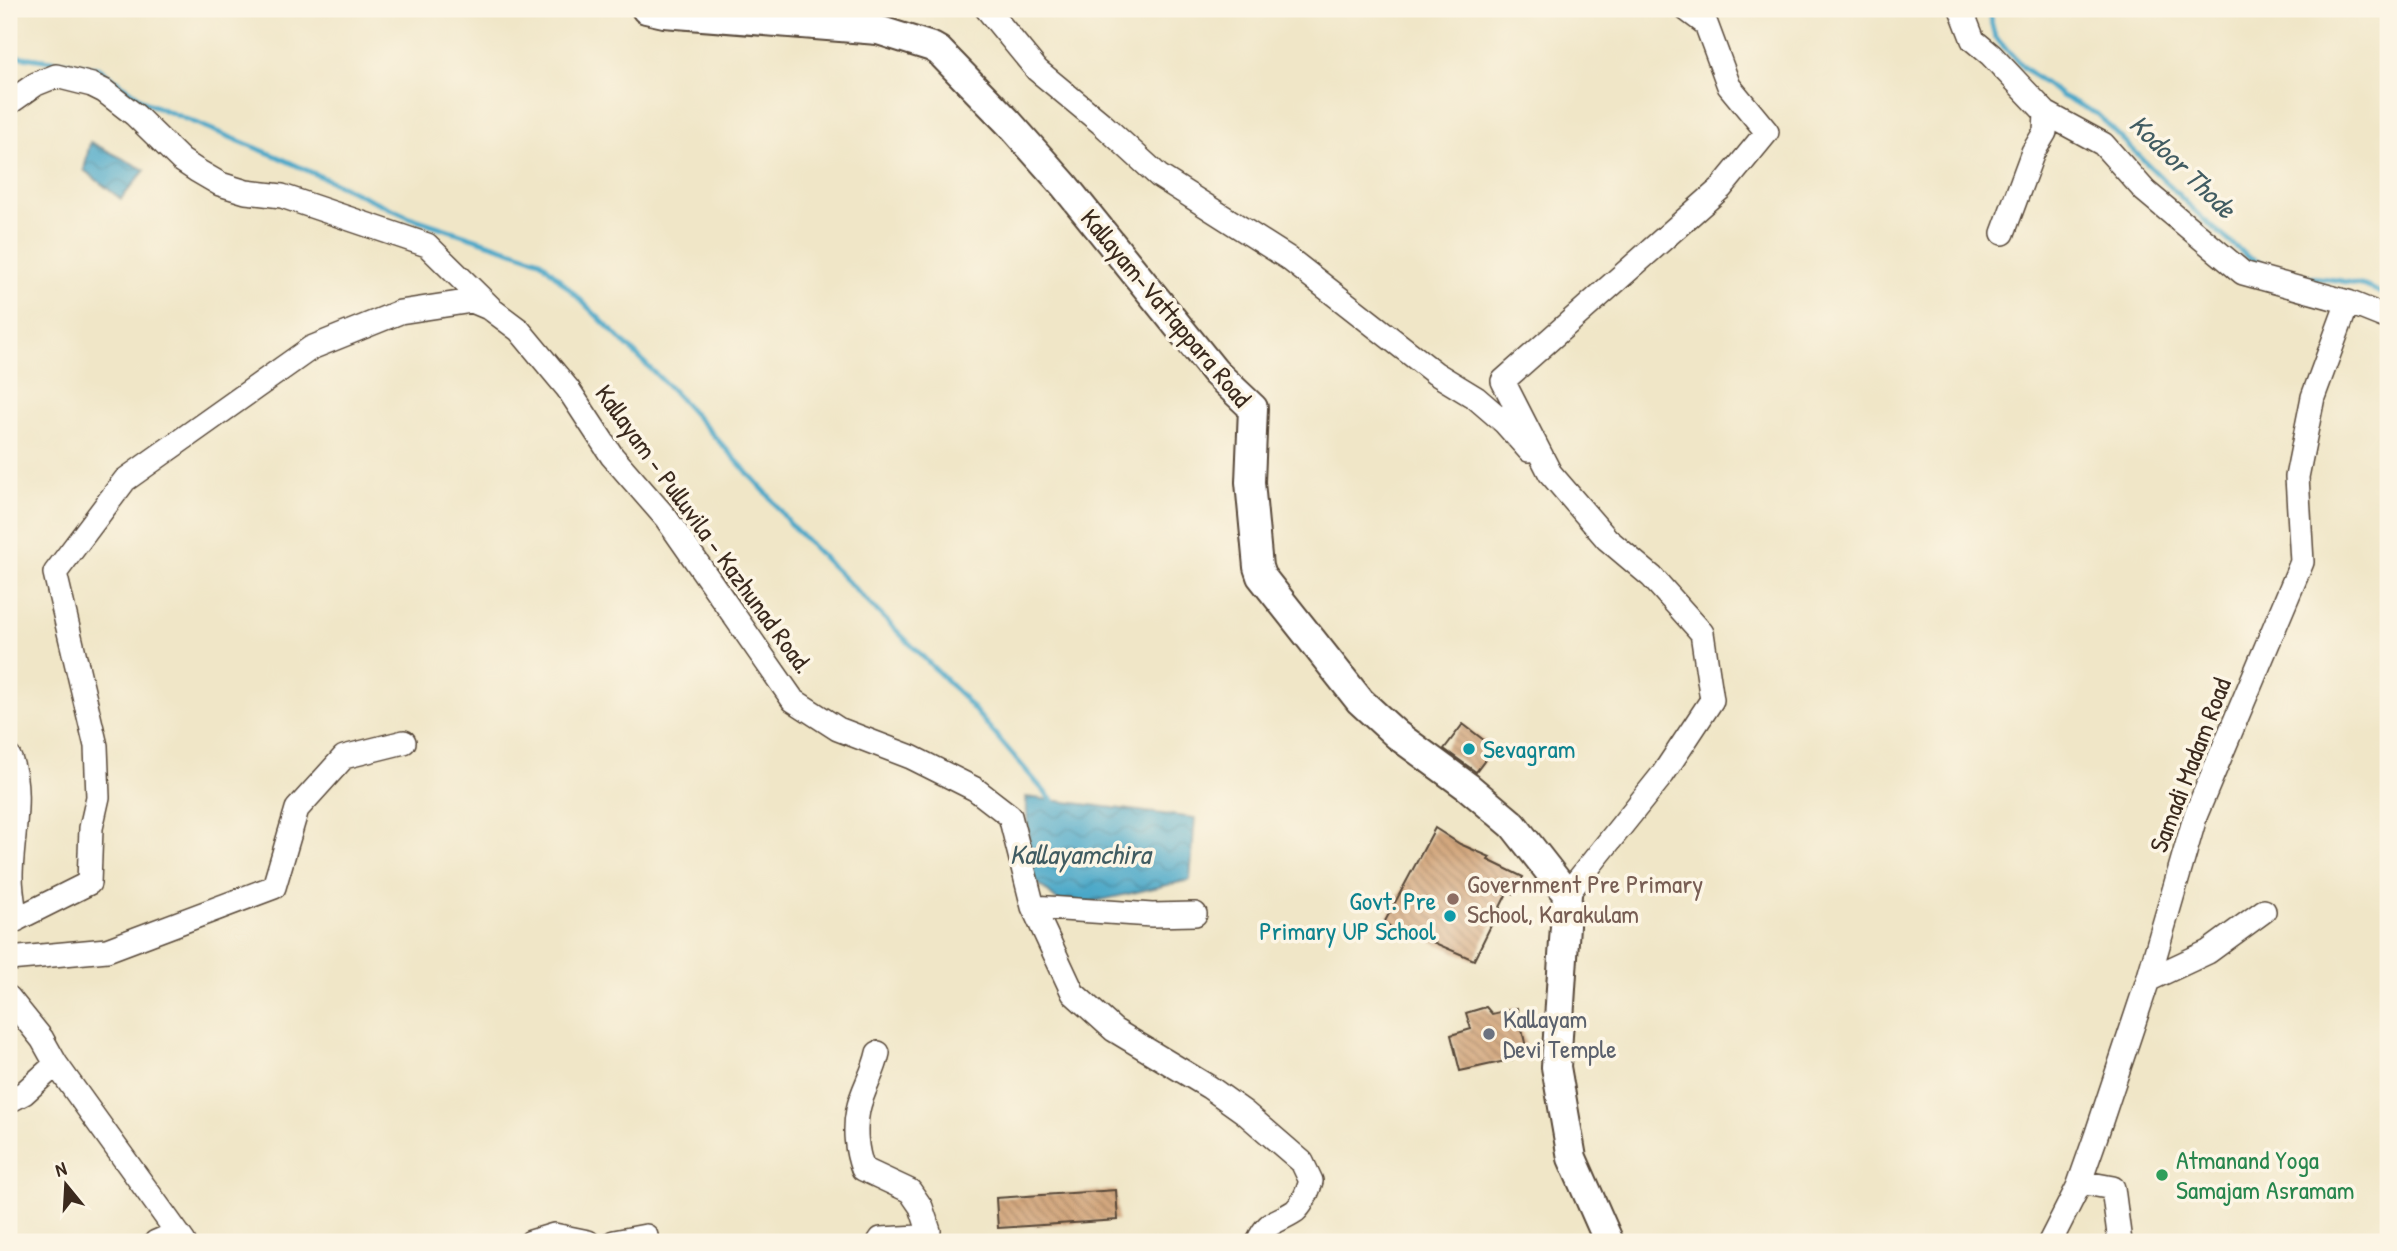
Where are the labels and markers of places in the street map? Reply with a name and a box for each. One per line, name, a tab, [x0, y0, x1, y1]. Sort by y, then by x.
place label: Sevagram	[1483, 731, 1575, 766]
marker: Sevagram	[1461, 741, 1477, 757]
place label: Government Pre Primary School, Karakulam	[1467, 866, 1703, 931]
place label: Govt. Pre Primary UP School	[1259, 883, 1436, 948]
marker: Government Pre Primary School, Karakulam	[1445, 891, 1461, 907]
marker: Govt. Pre Primary UP School	[1442, 908, 1458, 924]
place label: Kallayam Devi Temple	[1503, 1001, 1617, 1066]
marker: Kallayam Devi Temple	[1481, 1026, 1497, 1042]
place label: Atmanand Yoga Samajam Asramam	[2176, 1142, 2354, 1207]
marker: Atmanand Yoga Samajam Asramam	[2154, 1167, 2170, 1183]

